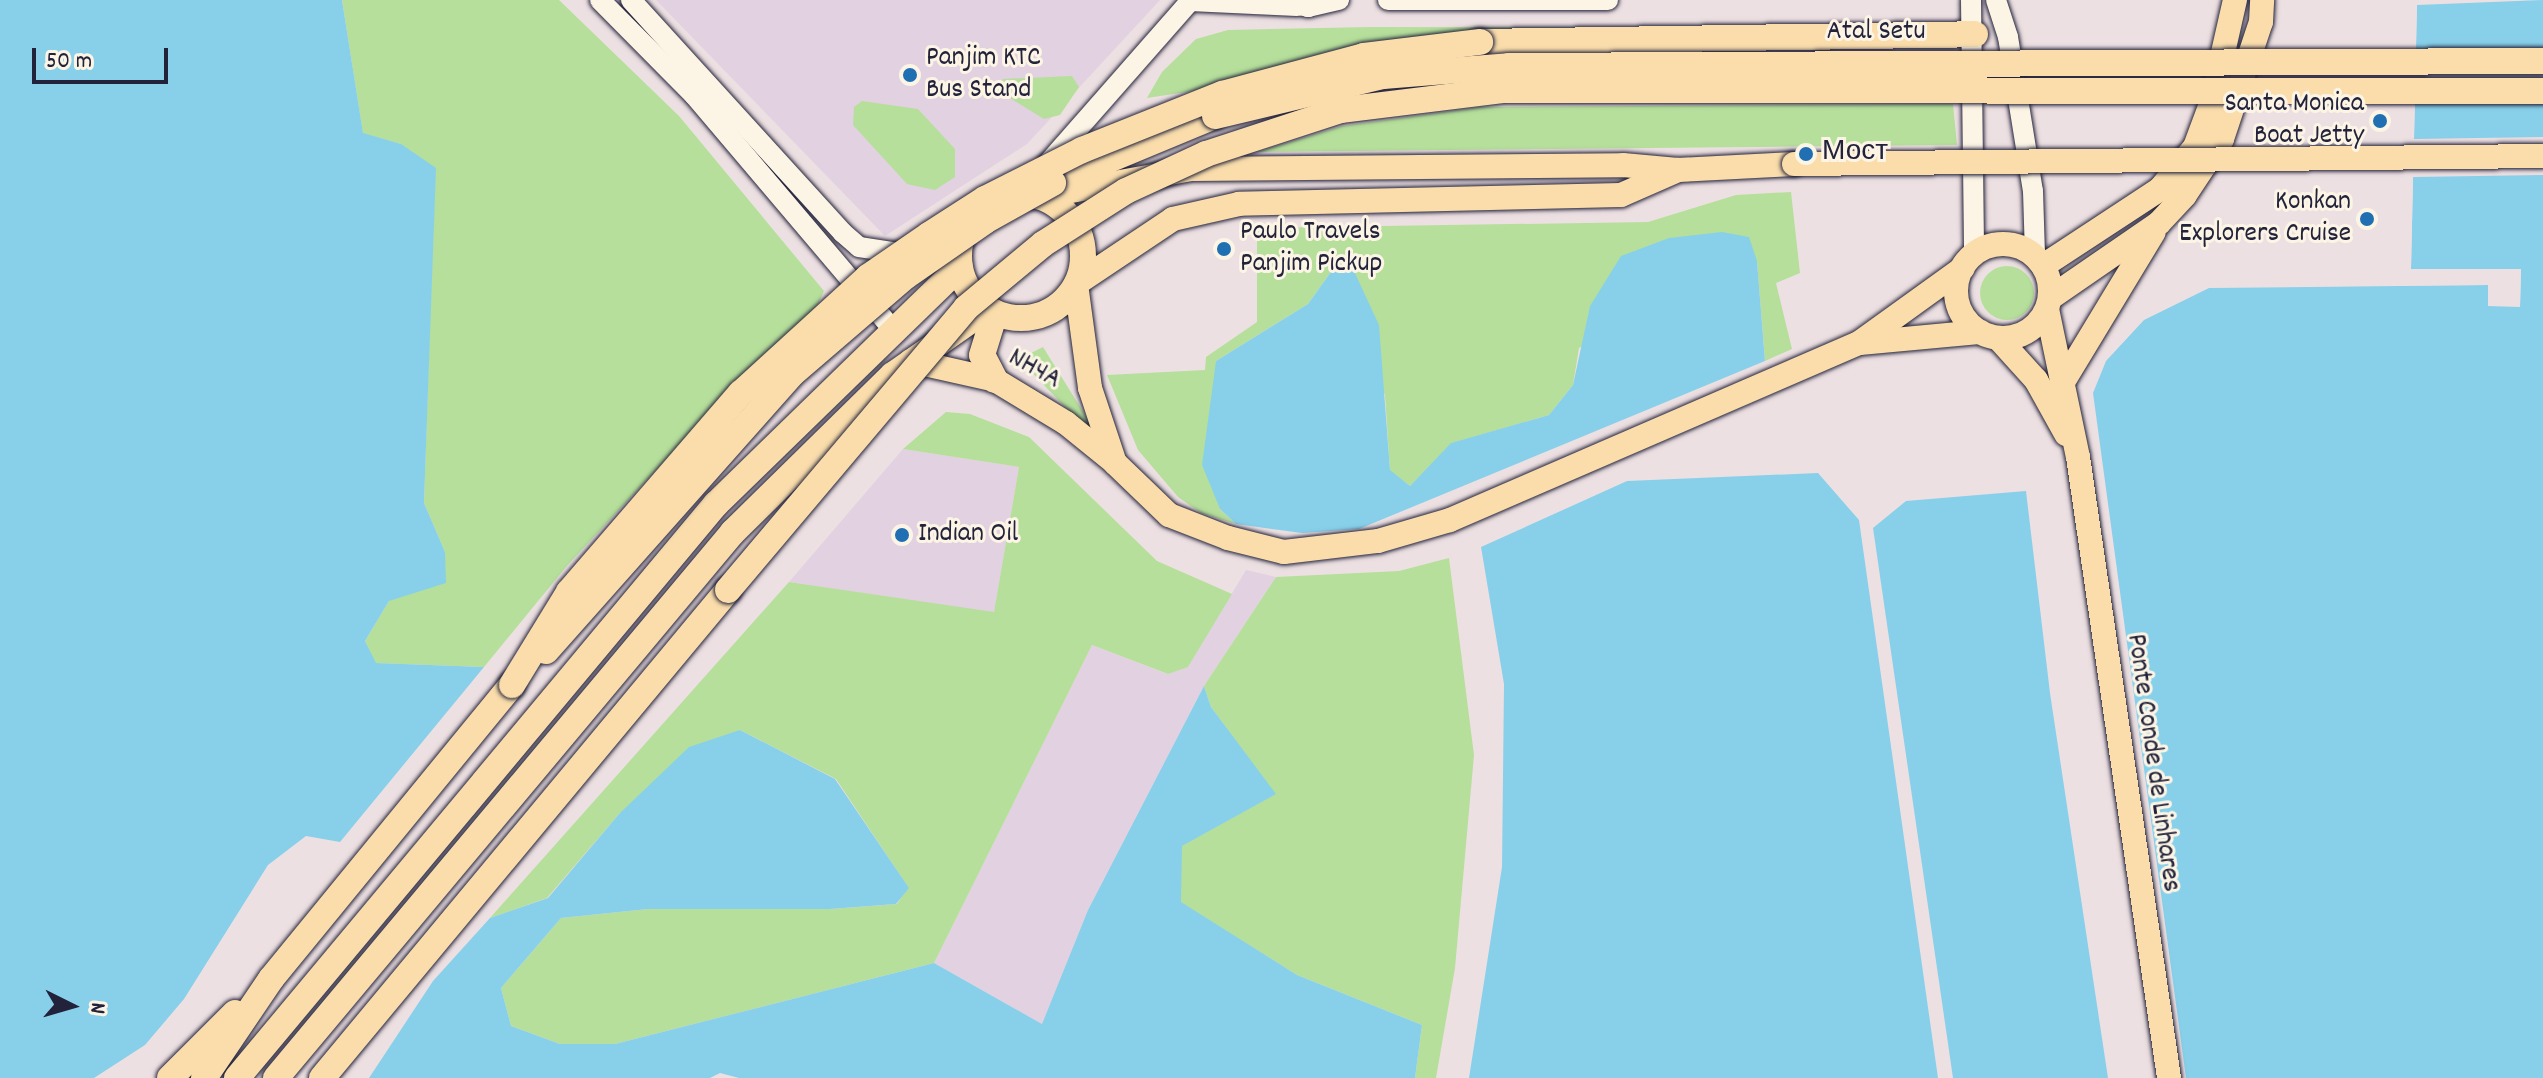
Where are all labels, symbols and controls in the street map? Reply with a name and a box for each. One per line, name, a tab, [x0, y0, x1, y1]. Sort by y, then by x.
street label: Atal Setu	[1827, 16, 1925, 50]
scale bar	[36, 32, 172, 82]
place label: Panjim KTC Bus Stand	[926, 42, 1041, 108]
text: 50 m	[46, 45, 92, 79]
marker: Panjim KTC Bus Stand	[901, 66, 919, 84]
place label: Santa Monica Boat Jetty	[2224, 88, 2364, 154]
marker: Santa Monica Boat Jetty	[2371, 112, 2389, 130]
place label: Мост	[1822, 137, 1888, 171]
marker: Мост	[1797, 145, 1815, 163]
place label: Konkan Explorers Cruise	[2179, 186, 2351, 252]
marker: Konkan Explorers Cruise	[2358, 210, 2376, 228]
place label: Paulo Travels Panjim Pickup	[1240, 216, 1382, 282]
marker: Paulo Travels Panjim Pickup	[1215, 240, 1233, 258]
street label: NH4A	[1002, 342, 1066, 398]
place label: Indian Oil	[918, 518, 1018, 552]
marker: Indian Oil	[893, 526, 911, 544]
street label: Ponte Conde de Linhares	[2117, 632, 2187, 894]
north arrow	[32, 966, 112, 1046]
text: N	[80, 1001, 112, 1015]

